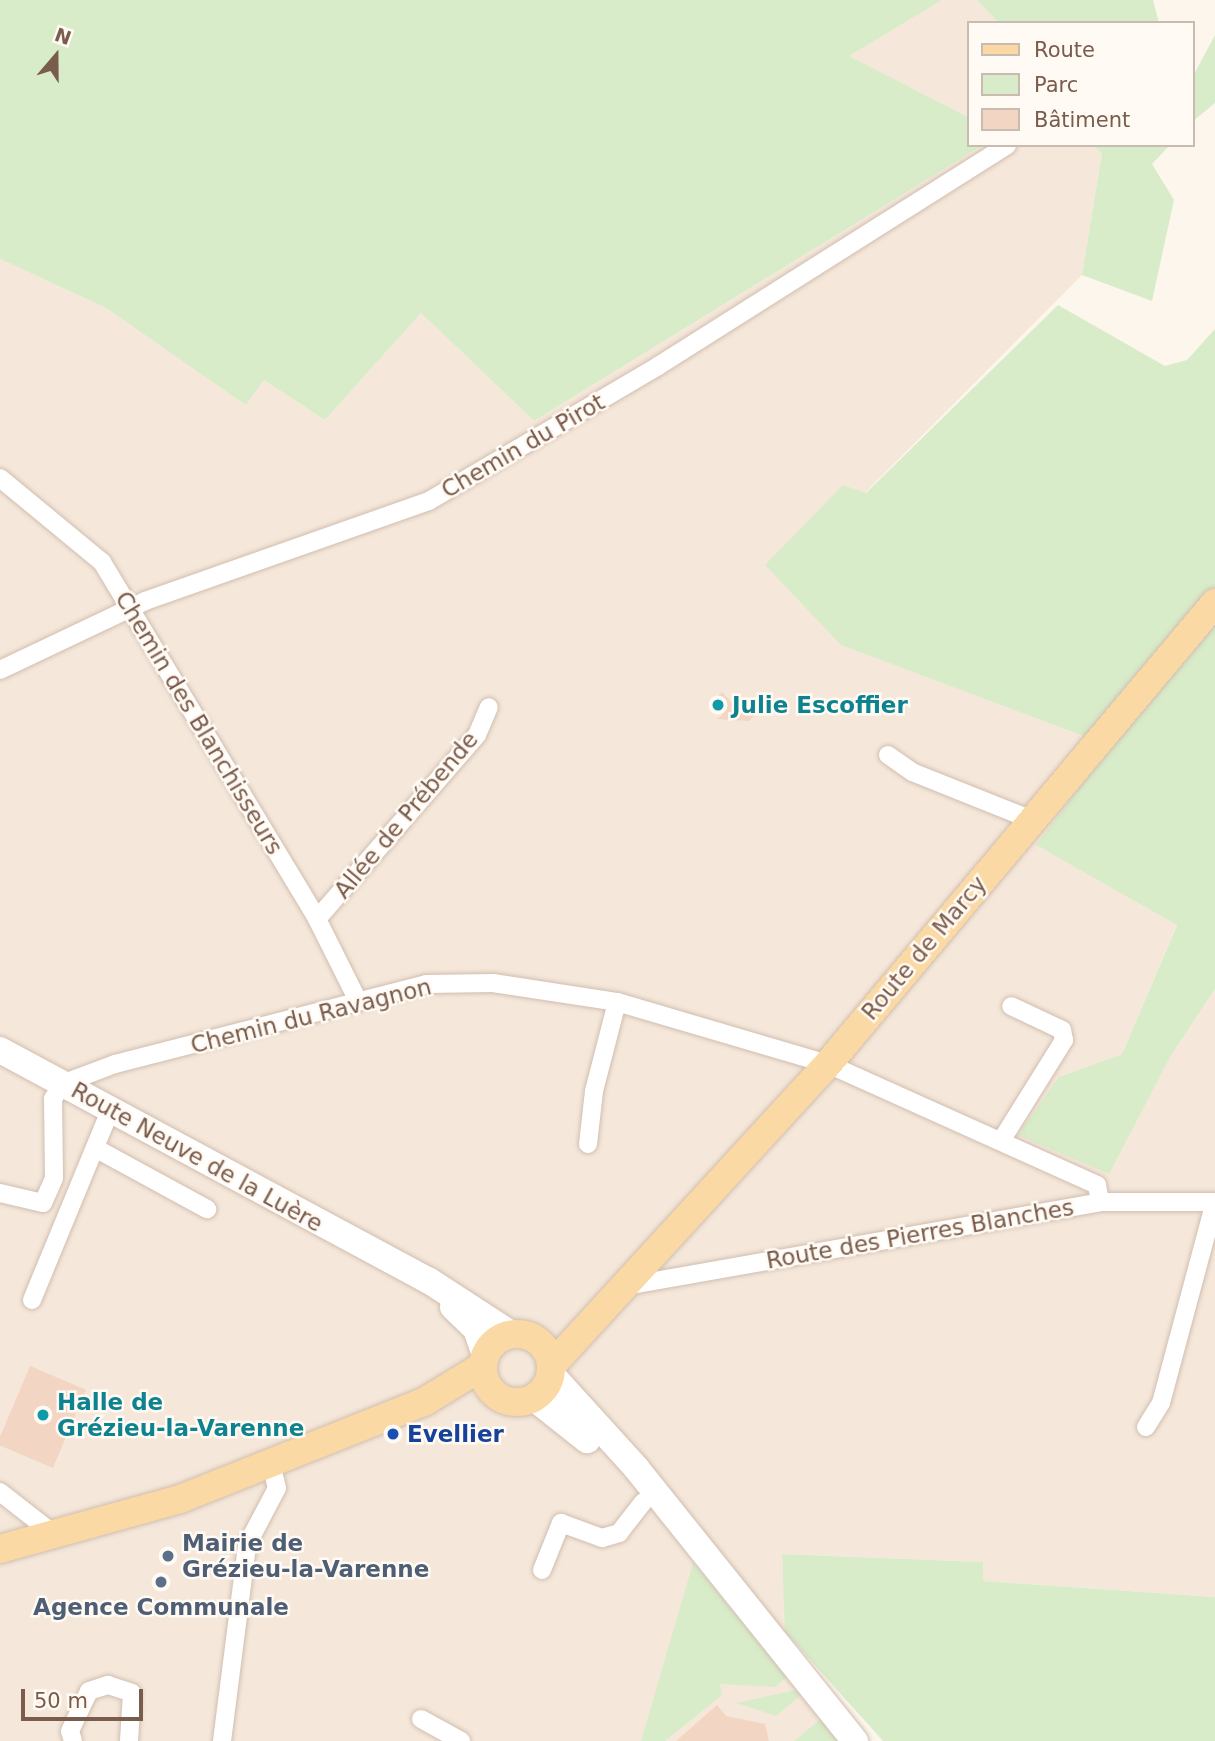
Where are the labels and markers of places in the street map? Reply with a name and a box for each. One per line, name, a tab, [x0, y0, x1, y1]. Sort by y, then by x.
place label: Julie Escoffier	[732, 691, 908, 719]
marker: Julie Escoffier	[710, 697, 726, 713]
place label: Halle de Grézieu-la-Varenne	[57, 1388, 304, 1442]
marker: Halle de Grézieu-la-Varenne	[35, 1407, 51, 1423]
place label: Evellier	[407, 1420, 504, 1448]
marker: Evellier	[385, 1426, 401, 1442]
place label: Mairie de Grézieu-la-Varenne	[182, 1529, 429, 1583]
marker: Mairie de Grézieu-la-Varenne	[160, 1548, 176, 1564]
marker: Agence Communale	[153, 1574, 169, 1590]
place label: Agence Communale	[33, 1593, 289, 1621]

